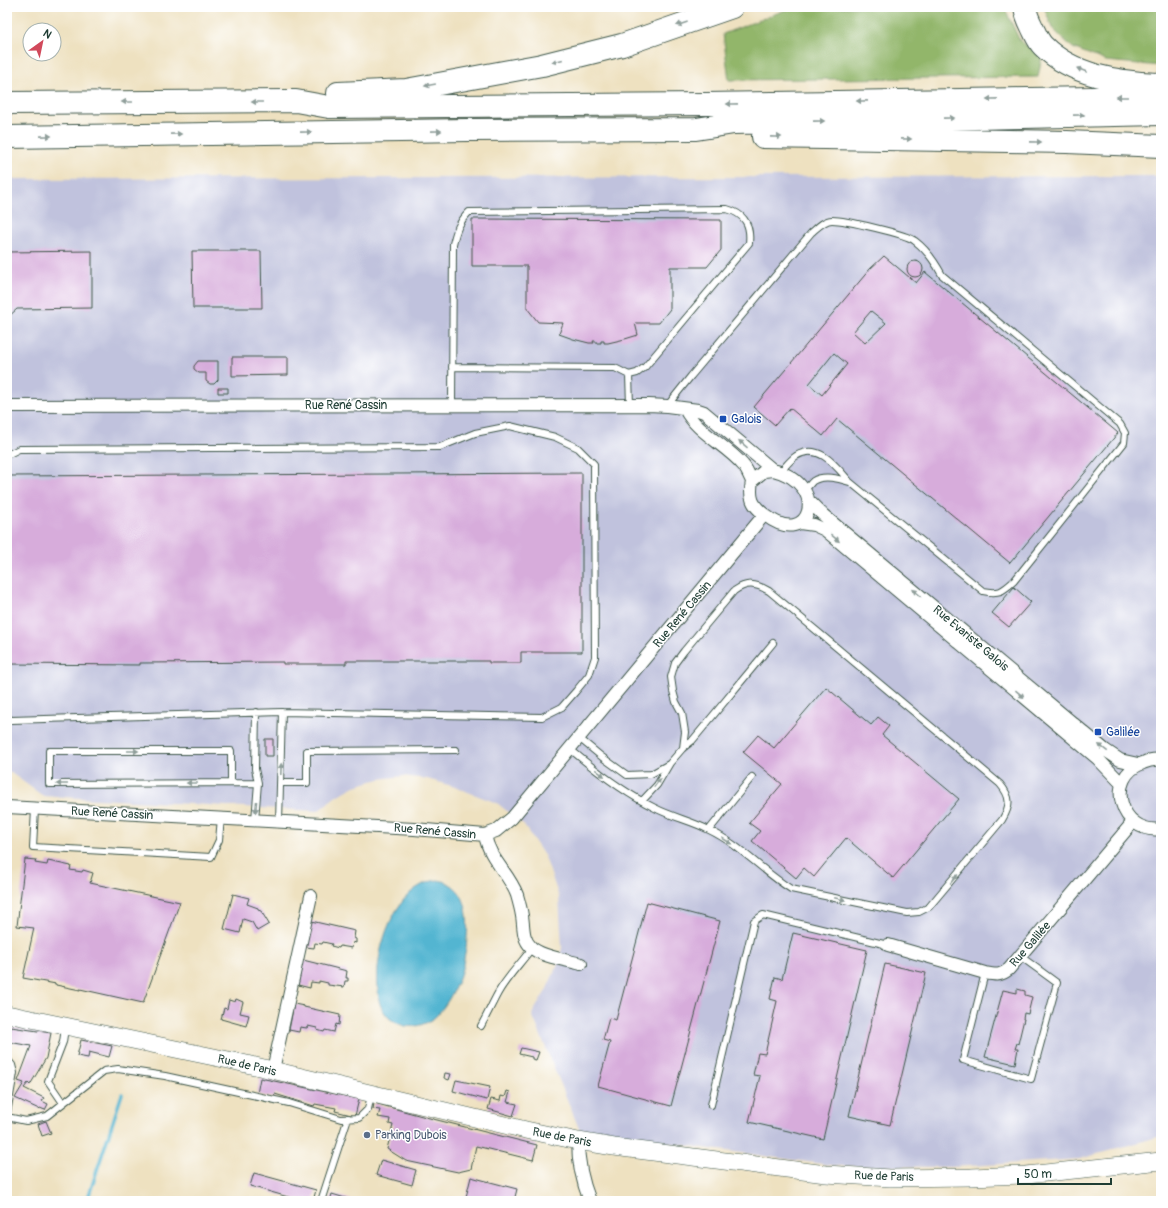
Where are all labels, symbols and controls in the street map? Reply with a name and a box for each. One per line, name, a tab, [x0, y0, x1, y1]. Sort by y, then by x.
north arrow	[22, 22, 62, 62]
one-way arrow	[676, 22, 688, 28]
text: N	[41, 27, 54, 42]
one-way arrow	[551, 58, 563, 64]
one-way arrow	[1075, 66, 1087, 72]
one-way arrow	[424, 83, 436, 89]
one-way arrow	[1115, 94, 1128, 100]
one-way arrow	[985, 96, 998, 102]
one-way arrow	[856, 98, 868, 105]
one-way arrow	[120, 99, 133, 105]
one-way arrow	[250, 99, 263, 105]
one-way arrow	[725, 101, 738, 107]
one-way arrow	[1073, 112, 1085, 119]
one-way arrow	[943, 115, 955, 122]
one-way arrow	[813, 118, 826, 124]
one-way arrow	[430, 128, 443, 134]
one-way arrow	[300, 129, 312, 136]
one-way arrow	[170, 131, 183, 137]
one-way arrow	[40, 133, 53, 139]
one-way arrow	[770, 134, 783, 140]
one-way arrow	[900, 136, 913, 142]
one-way arrow	[1030, 139, 1043, 145]
street label: Rue René Cassin	[305, 398, 387, 413]
place label: Galois	[731, 412, 762, 427]
marker: Galois	[718, 414, 728, 424]
one-way arrow	[737, 440, 748, 449]
one-way arrow	[830, 533, 840, 542]
street label: Rue René Cassin	[650, 578, 715, 651]
one-way arrow	[912, 589, 923, 598]
street label: Rue Evariste Galois	[930, 602, 1012, 675]
one-way arrow	[1015, 689, 1026, 698]
place label: Galilée	[1106, 725, 1140, 740]
marker: Galilée	[1093, 727, 1103, 737]
one-way arrow	[1098, 744, 1109, 753]
one-way arrow	[127, 748, 140, 754]
one-way arrow	[278, 762, 284, 775]
one-way arrow	[595, 769, 605, 777]
one-way arrow	[653, 778, 661, 789]
one-way arrow	[185, 780, 198, 786]
one-way arrow	[55, 781, 68, 787]
one-way arrow	[253, 801, 260, 813]
street label: Rue René Cassin	[70, 804, 154, 823]
street label: Rue René Cassin	[393, 820, 477, 843]
one-way arrow	[721, 837, 732, 844]
one-way arrow	[949, 873, 958, 884]
one-way arrow	[833, 896, 846, 902]
street label: Rue Galilée	[1007, 919, 1054, 970]
street label: Rue de Paris	[216, 1051, 278, 1080]
street label: Rue de Paris	[531, 1124, 593, 1151]
place label: Parking Dubois	[375, 1128, 447, 1143]
marker: Parking Dubois	[362, 1130, 372, 1140]
scale bar	[1018, 1160, 1111, 1186]
text: 50 m	[1024, 1167, 1052, 1182]
street label: Rue de Paris	[854, 1168, 915, 1185]

